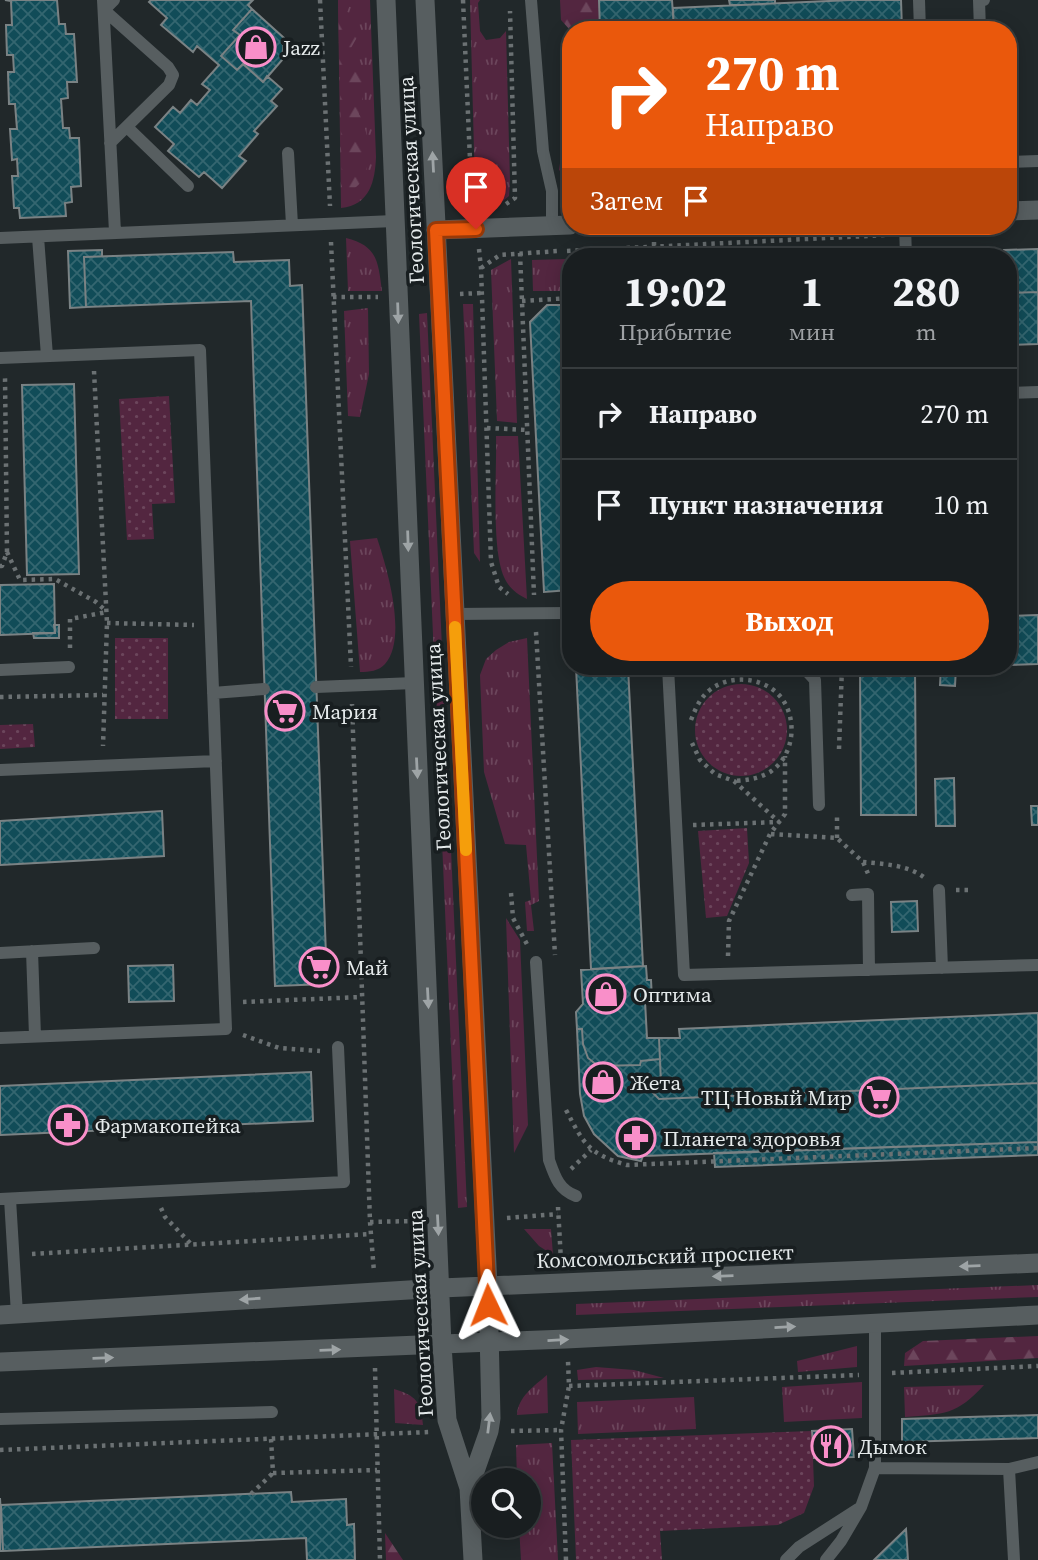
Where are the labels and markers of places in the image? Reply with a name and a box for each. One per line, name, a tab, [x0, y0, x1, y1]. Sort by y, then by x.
shop icon: Jazz	[235, 26, 277, 68]
place label: Jazz	[282, 33, 321, 62]
pin	[446, 157, 506, 229]
supermarket icon: Мария	[264, 690, 306, 732]
place label: Мария	[312, 697, 378, 726]
supermarket icon: Май	[298, 946, 340, 988]
place label: Май	[346, 953, 389, 982]
shop icon: Оптима	[585, 973, 627, 1015]
place label: Оптима	[633, 980, 712, 1009]
shop icon: Жета	[582, 1061, 624, 1103]
place label: Жета	[630, 1068, 681, 1097]
supermarket icon: ТЦ Новый Мир	[858, 1076, 900, 1118]
place label: ТЦ Новый Мир	[701, 1083, 852, 1112]
pharmacy icon: Фармакопейка	[47, 1104, 89, 1146]
place label: Фармакопейка	[95, 1111, 241, 1140]
pharmacy icon: Планета здоровья	[615, 1117, 657, 1159]
place label: Планета здоровья	[663, 1124, 841, 1153]
restaurant icon: Дымок	[810, 1425, 852, 1467]
place label: Дымок	[858, 1432, 927, 1461]

